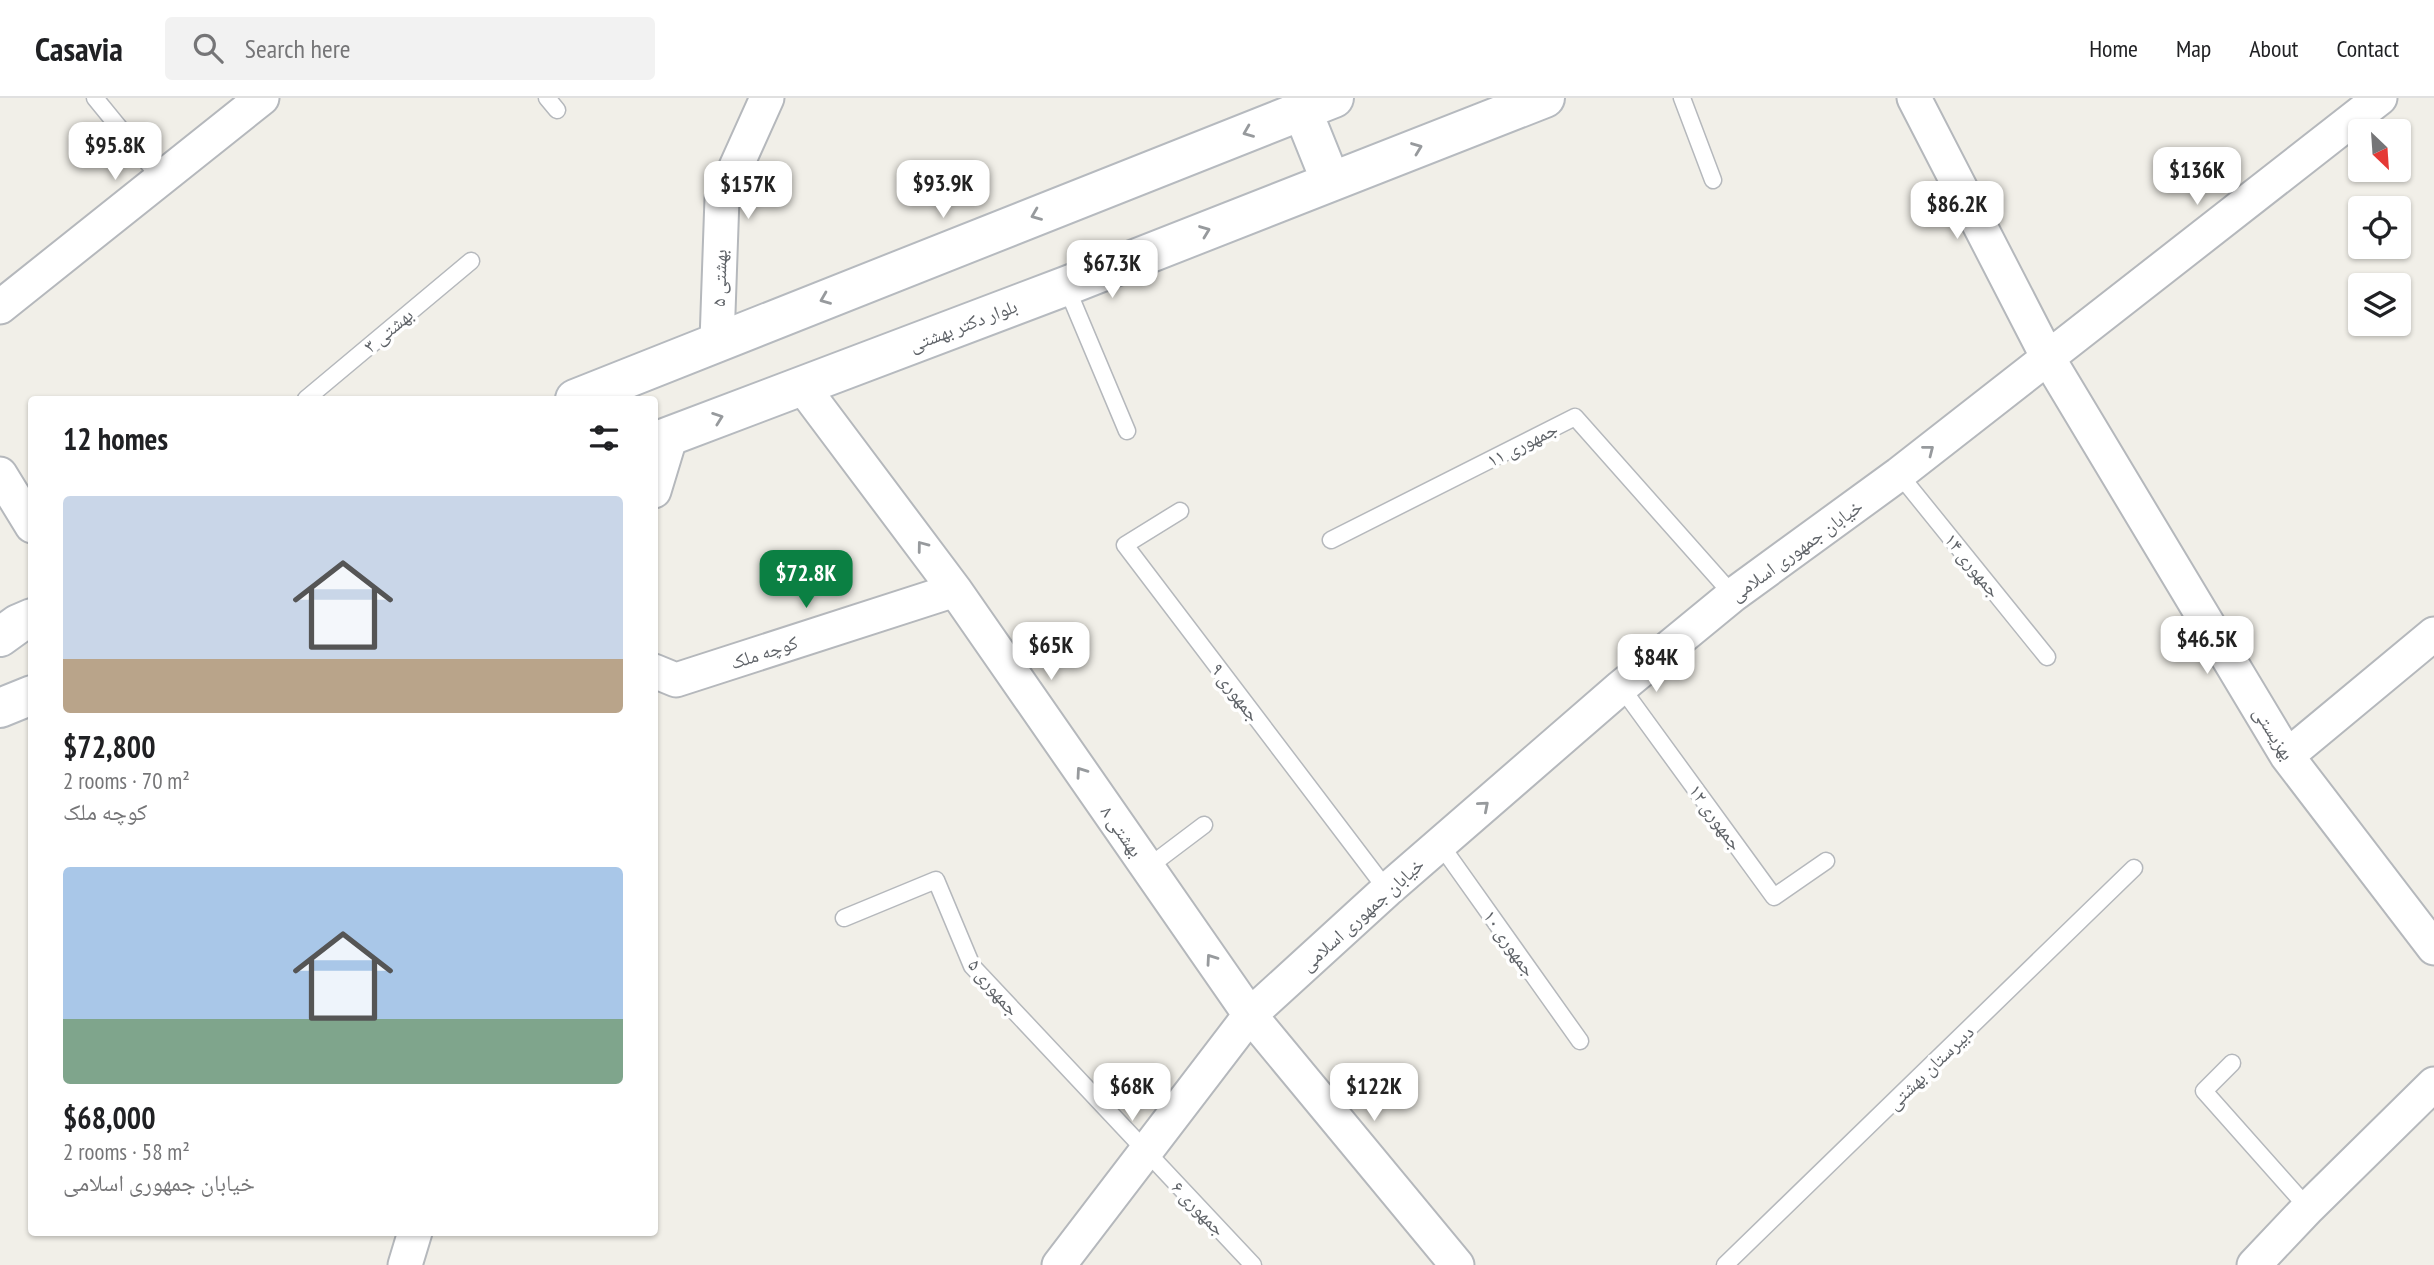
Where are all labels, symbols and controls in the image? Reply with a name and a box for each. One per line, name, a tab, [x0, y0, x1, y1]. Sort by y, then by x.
search box	[165, 17, 655, 80]
text: Casavia	[35, 27, 123, 70]
icon: search	[189, 29, 227, 67]
text: Search here	[245, 32, 351, 65]
text: Home	[2089, 33, 2138, 64]
text: Map	[2176, 33, 2211, 64]
text: About	[2249, 33, 2298, 64]
text: Contact	[2336, 33, 2399, 64]
north arrow	[2348, 119, 2412, 182]
map controls	[2348, 119, 2411, 336]
pin: $95.8K	[58, 122, 172, 182]
one-way arrow	[1242, 123, 1254, 137]
text: $95.8K	[85, 130, 145, 159]
one-way arrow	[1410, 143, 1422, 157]
pin: $136K	[2148, 148, 2246, 207]
text: $136K	[2169, 155, 2225, 184]
pin: $93.9K	[886, 160, 1000, 220]
pin: $157K	[699, 162, 797, 221]
text: $93.9K	[913, 168, 973, 197]
text: $157K	[720, 169, 776, 198]
pin: $86.2K	[1900, 181, 2014, 241]
text: $86.2K	[1927, 189, 1987, 218]
button: locate	[2348, 196, 2411, 259]
one-way arrow	[1031, 207, 1043, 221]
one-way arrow	[1199, 226, 1211, 240]
pin: $67.3K	[1055, 240, 1169, 300]
text: $67.3K	[1083, 248, 1141, 277]
street label: بهشتی ۵	[706, 249, 732, 307]
button: layers	[2348, 273, 2411, 336]
one-way arrow	[819, 290, 831, 304]
street label: بلوار دکتر بهشتی	[906, 293, 1020, 357]
street label: بهشتی ۳	[358, 302, 418, 358]
one-way arrow	[712, 412, 724, 426]
street label: جمهوری ۱۱	[1483, 416, 1561, 472]
text: 12 homes	[63, 419, 168, 458]
icon: filters	[585, 419, 623, 457]
one-way arrow	[1921, 446, 1934, 459]
street label: خیابان جمهوری اسلامی	[1725, 494, 1867, 606]
street label: جمهوری ۱۴	[1940, 528, 2006, 602]
one-way arrow	[917, 541, 930, 554]
icon: home	[280, 542, 406, 668]
pin: $72.8K	[749, 550, 863, 610]
text: $72.8K	[776, 558, 836, 587]
pin: $46.5K	[2150, 616, 2264, 676]
pin: $65K	[1010, 622, 1092, 682]
text: $46.5K	[2177, 624, 2237, 653]
street label: کوچه ملک	[727, 630, 801, 674]
text: $65K	[1029, 630, 1073, 659]
pin: $84K	[1615, 634, 1697, 694]
text: $84K	[1634, 642, 1678, 671]
street label: جمهوری ۹	[1206, 658, 1266, 726]
street label: بهزیستی	[2248, 702, 2300, 764]
text: $72,800	[63, 727, 156, 766]
text: 2 rooms · 70 m²	[63, 766, 190, 795]
one-way arrow	[1077, 767, 1089, 780]
street label: جمهوری ۱۲	[1684, 779, 1748, 855]
text: کوچه ملک	[63, 797, 147, 826]
street label: بهشتی ۸	[1096, 801, 1148, 861]
one-way arrow	[1476, 802, 1489, 814]
street label: خیابان جمهوری اسلامی	[1295, 852, 1429, 976]
street label: جمهوری ۱۰	[1478, 905, 1542, 981]
icon: home	[280, 913, 406, 1039]
street label: جمهوری ۵	[963, 953, 1025, 1021]
one-way arrow	[1207, 954, 1219, 967]
street label: دبیرستان بهشتی	[1881, 1019, 1979, 1114]
pin: $68K	[1091, 1063, 1173, 1123]
pin: $122K	[1325, 1063, 1423, 1123]
text: $68K	[1110, 1071, 1154, 1100]
text: $122K	[1346, 1071, 1402, 1100]
text: $68,000	[63, 1098, 156, 1137]
text: 2 rooms · 58 m²	[63, 1137, 190, 1166]
text: خیابان جمهوری اسلامی	[63, 1168, 255, 1197]
street label: جمهوری ۶	[1167, 1175, 1231, 1241]

